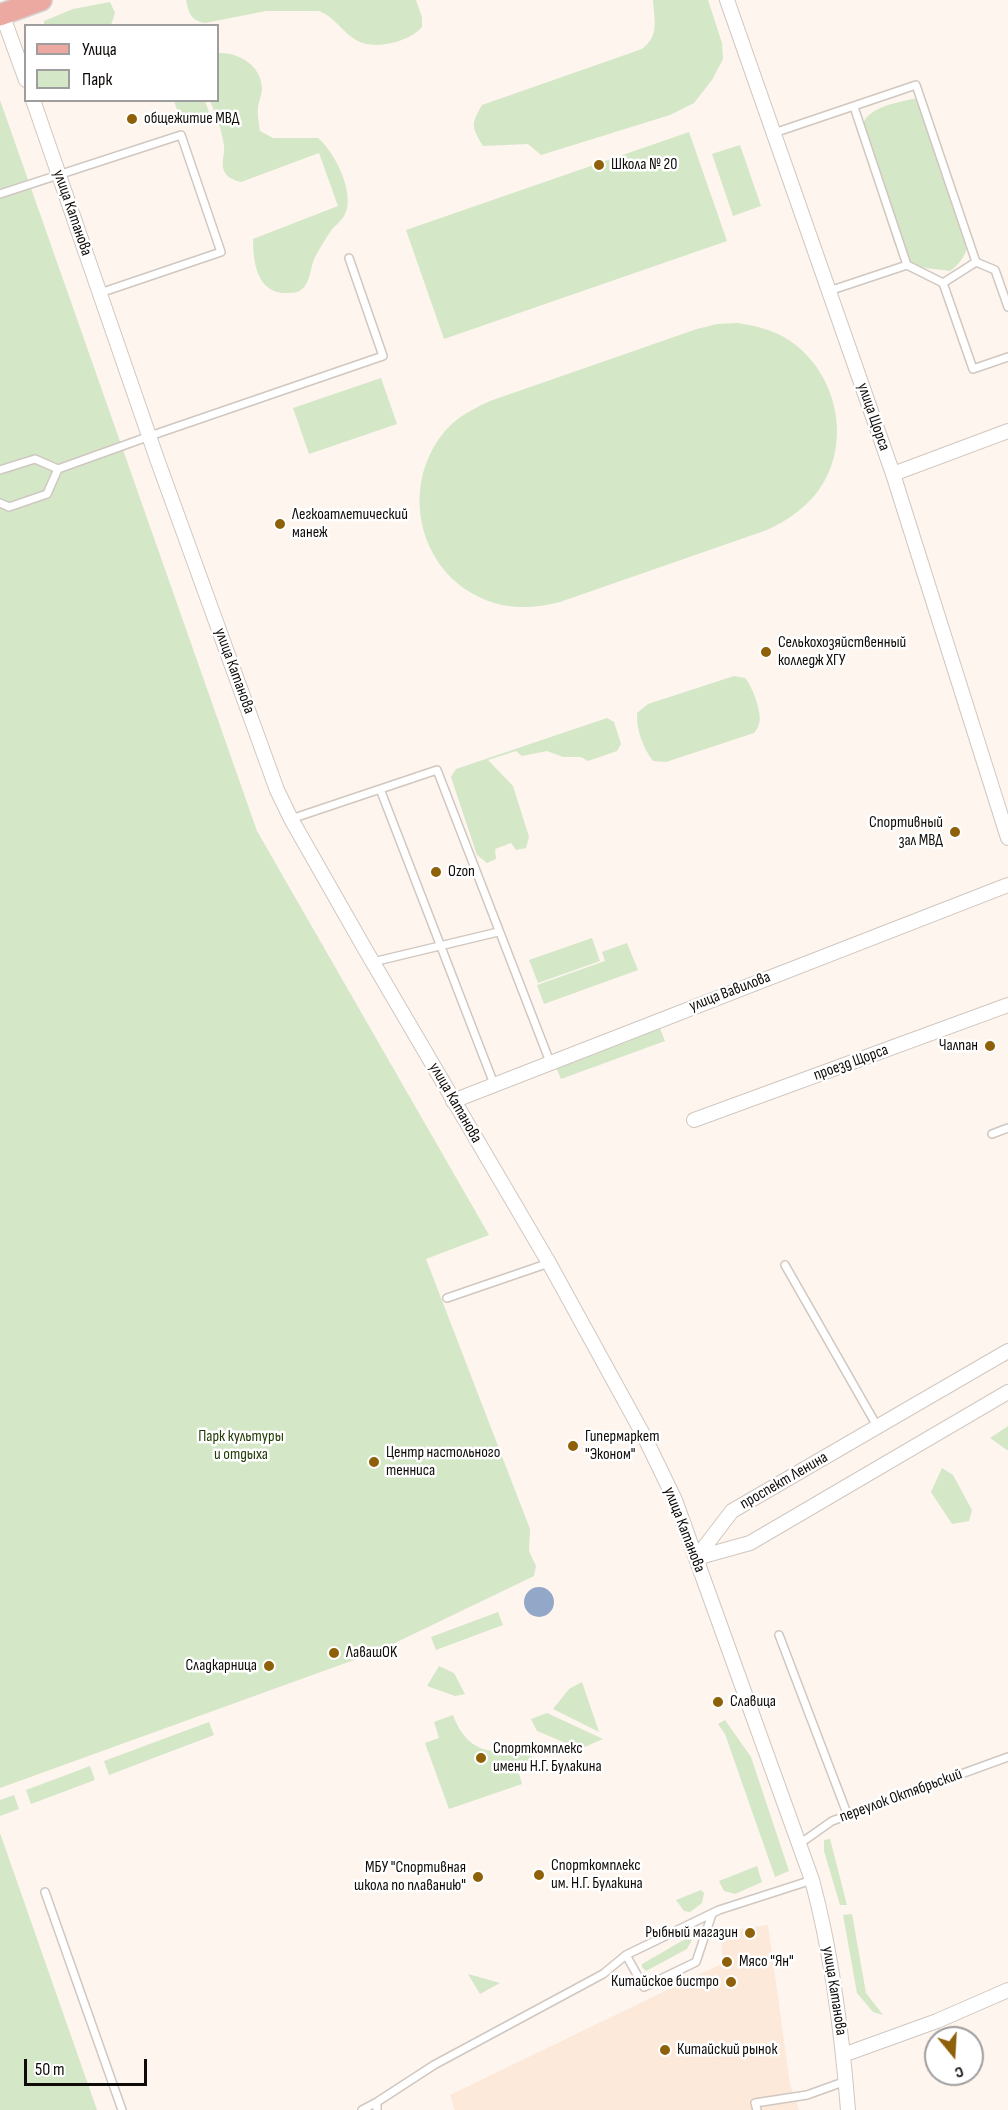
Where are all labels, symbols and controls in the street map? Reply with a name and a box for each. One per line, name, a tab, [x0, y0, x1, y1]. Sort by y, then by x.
legend	[24, 24, 219, 102]
text: Улица	[82, 39, 117, 60]
text: Парк	[82, 69, 112, 90]
place label: общежитие МВД	[144, 109, 239, 129]
marker: общежитие МВД	[125, 112, 139, 126]
place label: Школа № 20	[611, 155, 677, 175]
marker: Школа № 20	[592, 158, 606, 172]
street label: улица Катанова	[48, 167, 96, 259]
street label: улица Щорса	[852, 381, 894, 453]
place label: Легкоатлетический манеж	[292, 505, 408, 543]
marker: Легкоатлетический манеж	[273, 517, 287, 531]
street label: улица Катанова	[210, 626, 258, 716]
place label: Селькохозяйственный колледж ХГУ	[778, 633, 906, 671]
marker: Селькохозяйственный колледж ХГУ	[759, 645, 773, 659]
place label: Спортивный зал МВД	[869, 813, 943, 851]
marker: Спортивный зал МВД	[948, 825, 962, 839]
place label: Ozon	[448, 862, 475, 882]
marker: Ozon	[429, 865, 443, 879]
street label: улица Вавилова	[687, 968, 773, 1016]
place label: Чалпан	[939, 1036, 978, 1056]
marker: Чалпан	[983, 1039, 997, 1053]
street label: проезд Щорса	[811, 1041, 891, 1085]
street label: улица Катанова	[424, 1059, 486, 1147]
park label: Парк культуры и отдыха	[198, 1427, 284, 1465]
place label: Гипермаркет "Эконом"	[585, 1427, 659, 1465]
marker: Гипермаркет "Эконом"	[566, 1439, 580, 1453]
place label: Центр настольного тенниса	[386, 1443, 500, 1481]
street label: проспект Ленина	[737, 1448, 831, 1514]
marker: Центр настольного тенниса	[367, 1455, 381, 1469]
street label: улица Катанова	[659, 1485, 709, 1575]
place label: ЛавашOK	[346, 1643, 397, 1663]
marker: ЛавашOK	[327, 1646, 341, 1660]
place label: Сладкарница	[186, 1656, 257, 1676]
marker: Сладкарница	[262, 1659, 276, 1673]
place label: Славица	[730, 1692, 776, 1712]
marker: Славица	[711, 1695, 725, 1709]
place label: Спорткомплекс имени Н.Г. Булакина	[493, 1739, 602, 1777]
marker: Спорткомплекс имени Н.Г. Булакина	[474, 1751, 488, 1765]
street label: переулок Октябрьский	[837, 1765, 965, 1827]
place label: Спорткомплекс им. Н.Г. Булакина	[551, 1856, 643, 1894]
place label: МБУ "Спортивная школа по плаванию"	[354, 1858, 466, 1896]
marker: Спорткомплекс им. Н.Г. Булакина	[532, 1868, 546, 1882]
marker: МБУ "Спортивная школа по плаванию"	[471, 1870, 485, 1884]
place label: Рыбный магазин	[645, 1923, 738, 1943]
marker: Рыбный магазин	[743, 1926, 757, 1940]
street label: улица Катанова	[818, 1945, 850, 2037]
place label: Мясо "Ян"	[739, 1952, 794, 1972]
marker: Мясо "Ян"	[720, 1955, 734, 1969]
place label: Китайское бистро	[611, 1972, 719, 1992]
marker: Китайское бистро	[724, 1975, 738, 1989]
north arrow	[924, 2026, 984, 2086]
place label: Китайский рынок	[677, 2040, 777, 2060]
marker: Китайский рынок	[658, 2043, 672, 2057]
scale bar	[27, 2047, 150, 2085]
text: 50 m	[35, 2059, 65, 2080]
text: С	[952, 2061, 966, 2082]

